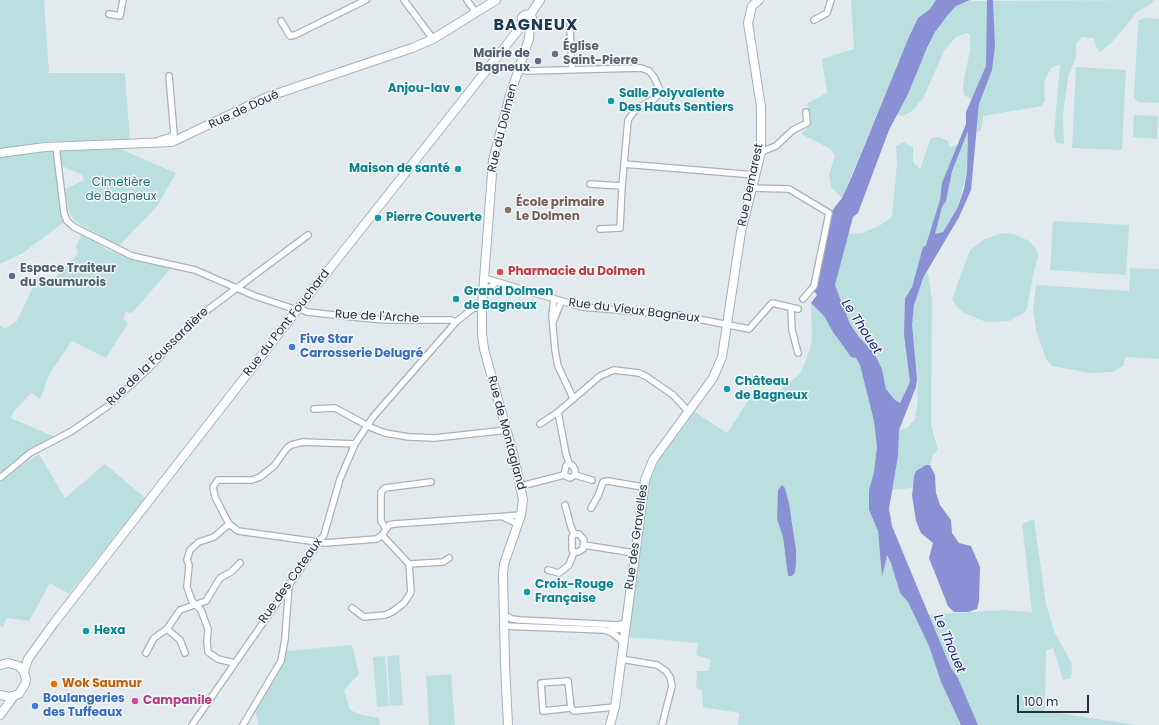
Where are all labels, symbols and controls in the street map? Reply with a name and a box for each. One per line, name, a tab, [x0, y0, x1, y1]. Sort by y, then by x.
district label: BAGNEUX	[494, 16, 578, 36]
place label: Église Saint-Pierre	[563, 40, 638, 68]
place label: Mairie de Bagneux	[473, 47, 530, 75]
marker: Église Saint-Pierre	[550, 49, 560, 59]
marker: Mairie de Bagneux	[533, 56, 543, 66]
place label: Anjou-lav	[388, 82, 450, 96]
street label: Rue du Dolmen	[485, 82, 521, 174]
marker: Anjou-lav	[453, 84, 463, 94]
street label: Rue de Doué	[207, 87, 281, 133]
place label: Salle Polyvalente Des Hauts Sentiers	[619, 87, 734, 115]
marker: Salle Polyvalente Des Hauts Sentiers	[606, 96, 616, 106]
street label: Rue Demarest	[735, 142, 767, 228]
place label: Maison de santé	[349, 162, 450, 176]
marker: Maison de santé	[453, 164, 463, 174]
park label: Cimetière de Bagneux	[86, 176, 156, 204]
place label: École primaire Le Dolmen	[516, 196, 605, 224]
marker: École primaire Le Dolmen	[503, 205, 513, 215]
place label: Pierre Couverte	[386, 211, 482, 225]
marker: Pierre Couverte	[373, 213, 383, 223]
place label: Espace Traiteur du Saumurois	[20, 262, 116, 290]
place label: Pharmacie du Dolmen	[508, 265, 645, 279]
street label: Rue du Pont Fouchard	[241, 267, 333, 379]
marker: Pharmacie du Dolmen	[495, 267, 505, 277]
marker: Espace Traiteur du Saumurois	[7, 271, 17, 281]
place label: Grand Dolmen de Bagneux	[464, 285, 553, 313]
marker: Grand Dolmen de Bagneux	[451, 294, 461, 304]
street label: Rue du Vieux Bagneux	[568, 296, 700, 326]
water label: Le Thouet	[837, 297, 885, 357]
street label: Rue de la Foussardière	[104, 305, 212, 409]
street label: Rue de l'Arche	[335, 308, 419, 326]
place label: Five Star Carrosserie Delugré	[300, 333, 423, 361]
marker: Five Star Carrosserie Delugré	[287, 342, 297, 352]
street label: Rue de Montagland	[484, 374, 528, 492]
place label: Château de Bagneux	[735, 375, 808, 403]
marker: Château de Bagneux	[722, 384, 732, 394]
street label: Rue des Gravelles	[622, 483, 652, 591]
street label: Rue des Coteaux	[256, 536, 326, 626]
place label: Croix-Rouge Française	[535, 578, 614, 606]
marker: Croix-Rouge Française	[522, 587, 532, 597]
water label: Le Thouet	[930, 612, 968, 676]
place label: Hexa	[94, 624, 125, 638]
marker: Hexa	[81, 626, 91, 636]
place label: Wok Saumur	[62, 677, 142, 691]
marker: Wok Saumur	[49, 679, 59, 689]
scale bar	[1019, 687, 1091, 713]
place label: Boulangeries des Tuffeaux	[43, 692, 125, 720]
text: 100 m	[1024, 693, 1058, 710]
place label: Campanile	[143, 694, 212, 708]
marker: Campanile	[130, 696, 140, 706]
marker: Boulangeries des Tuffeaux	[30, 701, 40, 711]

